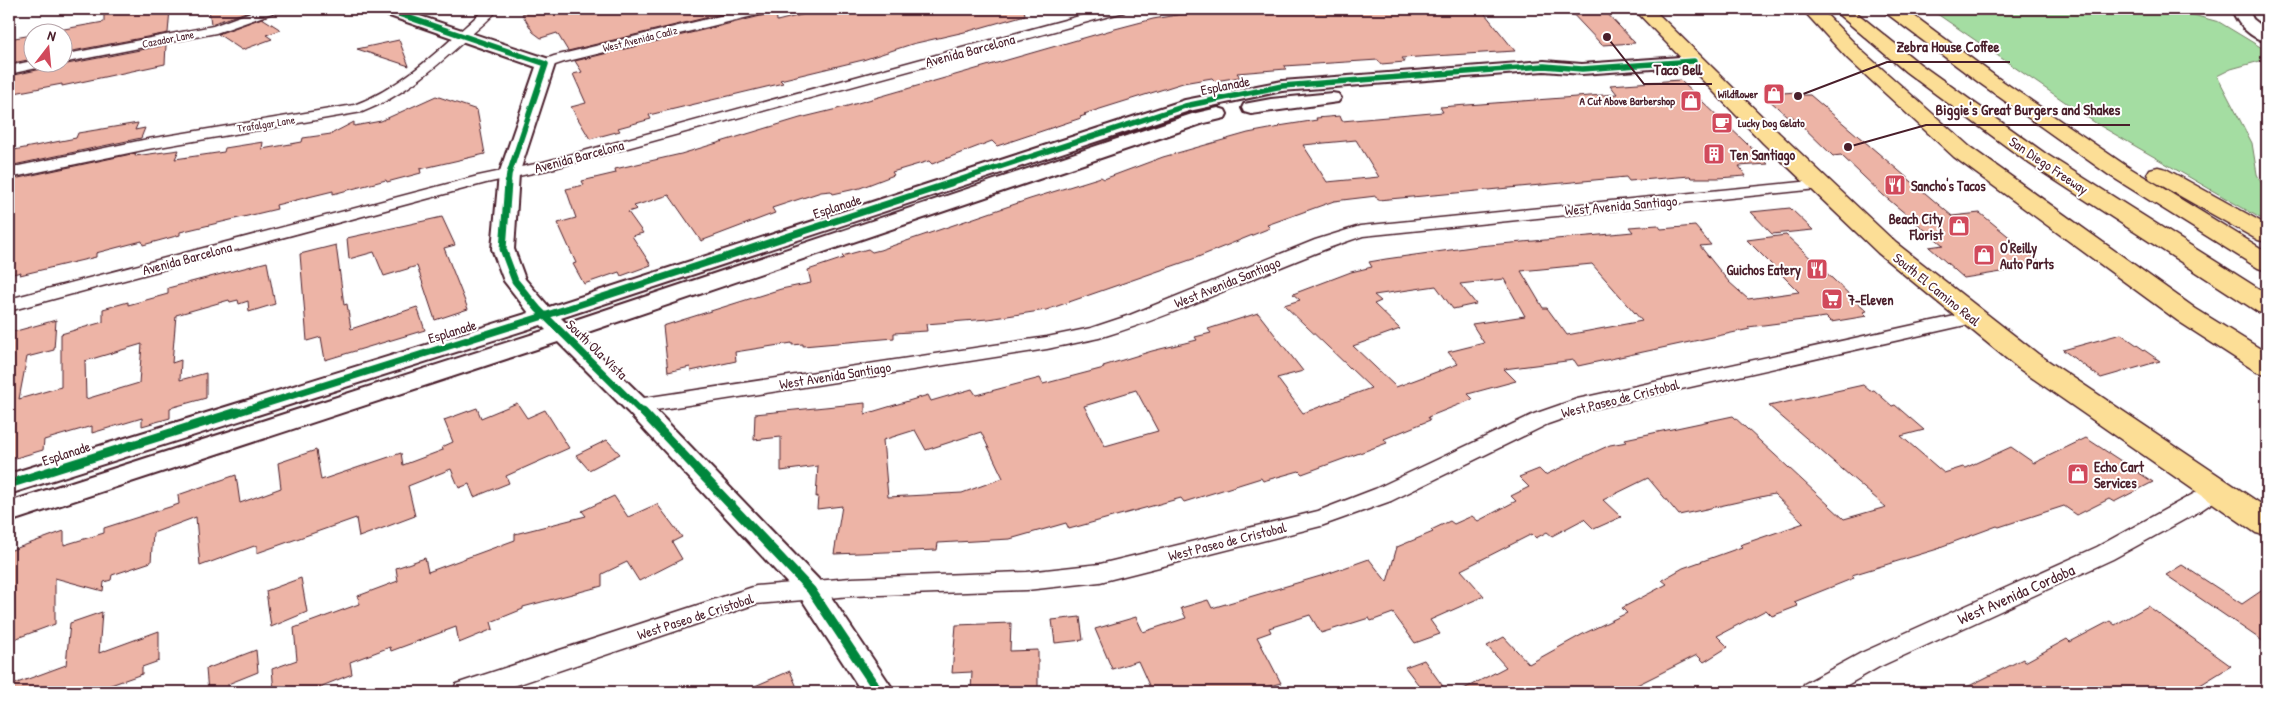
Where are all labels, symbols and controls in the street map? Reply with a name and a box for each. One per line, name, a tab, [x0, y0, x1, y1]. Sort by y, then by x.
north arrow	[22, 22, 72, 72]
street label: West Avenida Cadiz	[601, 23, 679, 55]
text: N	[46, 25, 58, 45]
street label: Cazador Lane	[141, 27, 196, 51]
street label: Avenida Barcelona	[923, 29, 1017, 71]
callout: Zebra House Coffee	[1887, 32, 2010, 62]
text: Zebra House Coffee	[1896, 36, 2000, 57]
callout: Taco Bell	[1644, 54, 1712, 84]
text: Taco Bell	[1653, 59, 1703, 80]
street label: Esplanade	[1199, 71, 1252, 100]
shop icon: Wildflower	[1762, 82, 1786, 106]
place label: Wildflower	[1718, 87, 1759, 101]
shop icon: A Cut Above Barbershop	[1679, 89, 1703, 113]
place label: A Cut Above Barbershop	[1579, 94, 1675, 109]
callout: Biggie's Great Burgers and Shakes	[1926, 95, 2130, 125]
text: Biggie's Great Burgers and Shakes	[1936, 99, 2121, 121]
cafe icon: Lucky Dog Gelato	[1710, 111, 1734, 135]
street label: Trafalgar Lane	[236, 112, 297, 135]
place label: Lucky Dog Gelato	[1738, 116, 1805, 131]
street label: San Diego Freeway	[2005, 132, 2092, 199]
street label: Avenida Barcelona	[532, 135, 626, 177]
building icon: Ten Santiago	[1702, 142, 1726, 166]
place label: Ten Santiago	[1729, 145, 1796, 166]
restaurant icon: Sancho's Tacos	[1883, 173, 1907, 197]
place label: Sancho's Tacos	[1911, 176, 1986, 195]
street label: Esplanade	[810, 189, 864, 224]
street label: West Avenida Santiago	[1564, 191, 1678, 220]
place label: Beach City Florist	[1889, 209, 1944, 244]
shop icon: Beach City Florist	[1947, 214, 1971, 238]
street label: Avenida Barcelona	[140, 237, 234, 279]
place label: O'Reilly Auto Parts	[2000, 238, 2055, 273]
shop icon: O'Reilly Auto Parts	[1972, 243, 1996, 267]
street label: South El Camino Real	[1889, 248, 1985, 330]
street label: West Avenida Santiago	[1171, 252, 1284, 313]
restaurant icon: Guichos Eatery	[1805, 257, 1829, 281]
place label: Guichos Eatery	[1727, 260, 1801, 281]
supermarket icon: 7-Eleven	[1820, 287, 1844, 311]
place label: 7-Eleven	[1847, 290, 1894, 309]
street label: Esplanade	[425, 315, 479, 348]
street label: South Ola Vista	[562, 315, 632, 383]
street label: West Avenida Santiago	[778, 357, 893, 394]
street label: West Paseo de Cristobal	[1559, 374, 1681, 422]
street label: Esplanade	[39, 436, 93, 471]
place label: Echo Cart Services	[2094, 457, 2145, 492]
shop icon: Echo Cart Services	[2066, 462, 2090, 486]
street label: West Paseo de Cristobal	[1166, 517, 1288, 565]
street label: West Avenida Cordoba	[1954, 558, 2078, 630]
street label: West Paseo de Cristobal	[635, 588, 756, 644]

